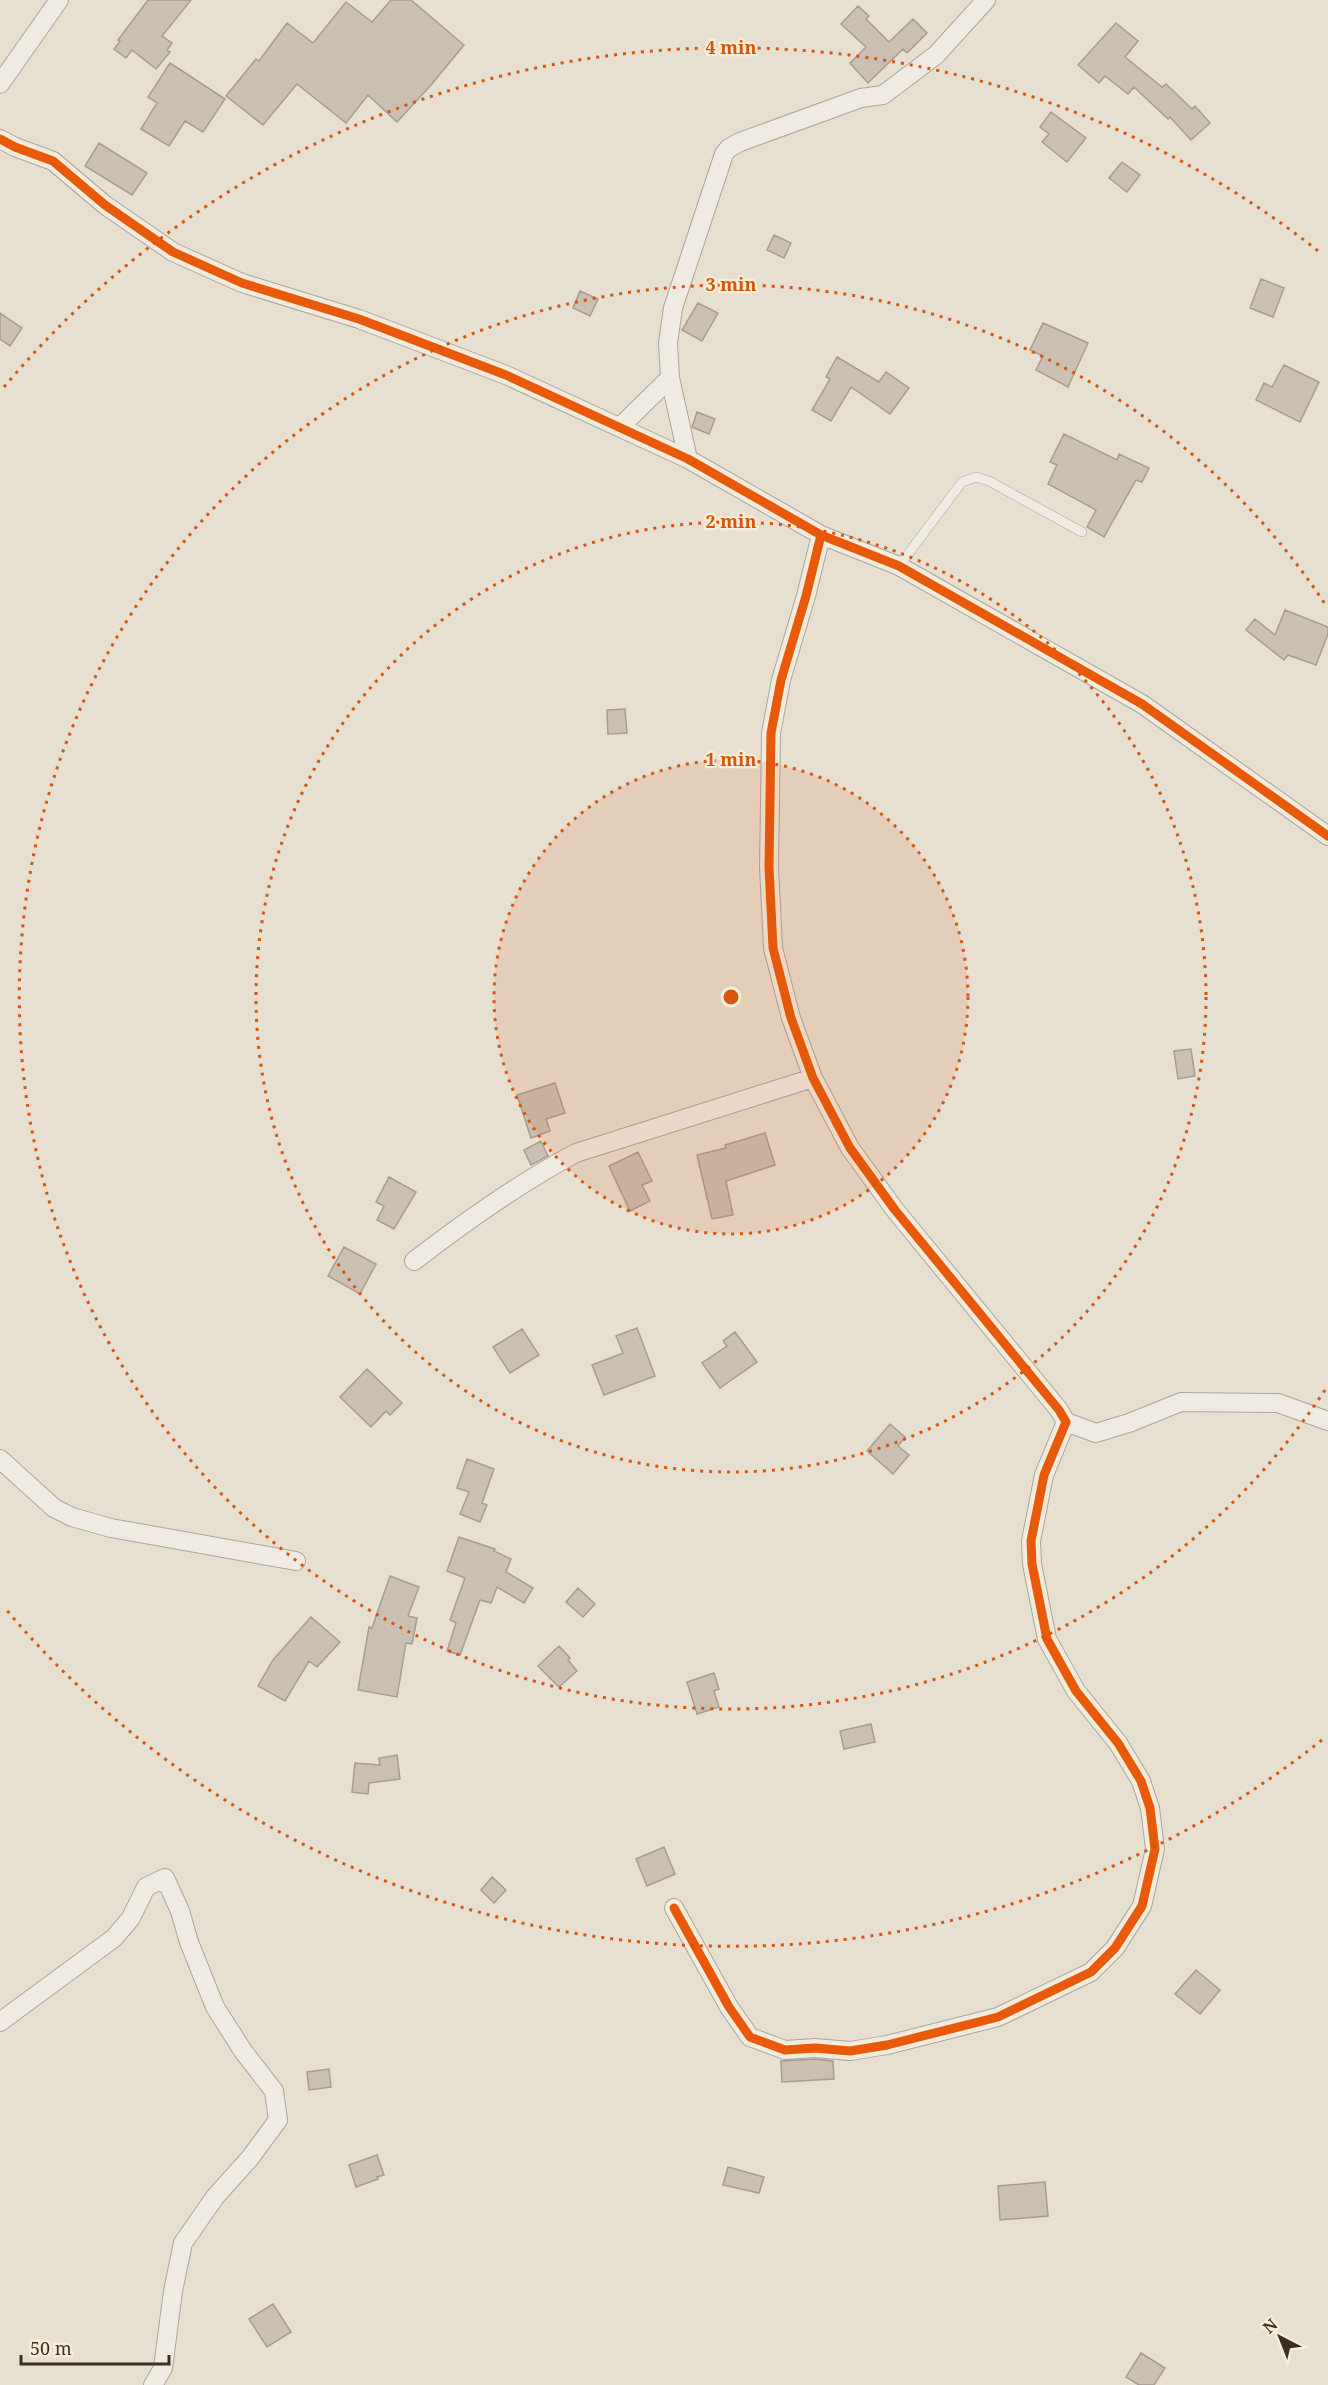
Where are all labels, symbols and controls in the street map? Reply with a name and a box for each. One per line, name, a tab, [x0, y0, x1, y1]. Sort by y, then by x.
text: 4 min	[706, 35, 756, 59]
text: 3 min	[706, 272, 756, 296]
text: 2 min	[706, 509, 756, 533]
text: 1 min	[706, 747, 756, 771]
centre of rings	[721, 987, 741, 1007]
north arrow	[1250, 2307, 1310, 2367]
text: N	[1258, 2313, 1282, 2338]
scale bar	[21, 2328, 170, 2366]
text: 50 m	[30, 2336, 72, 2360]

